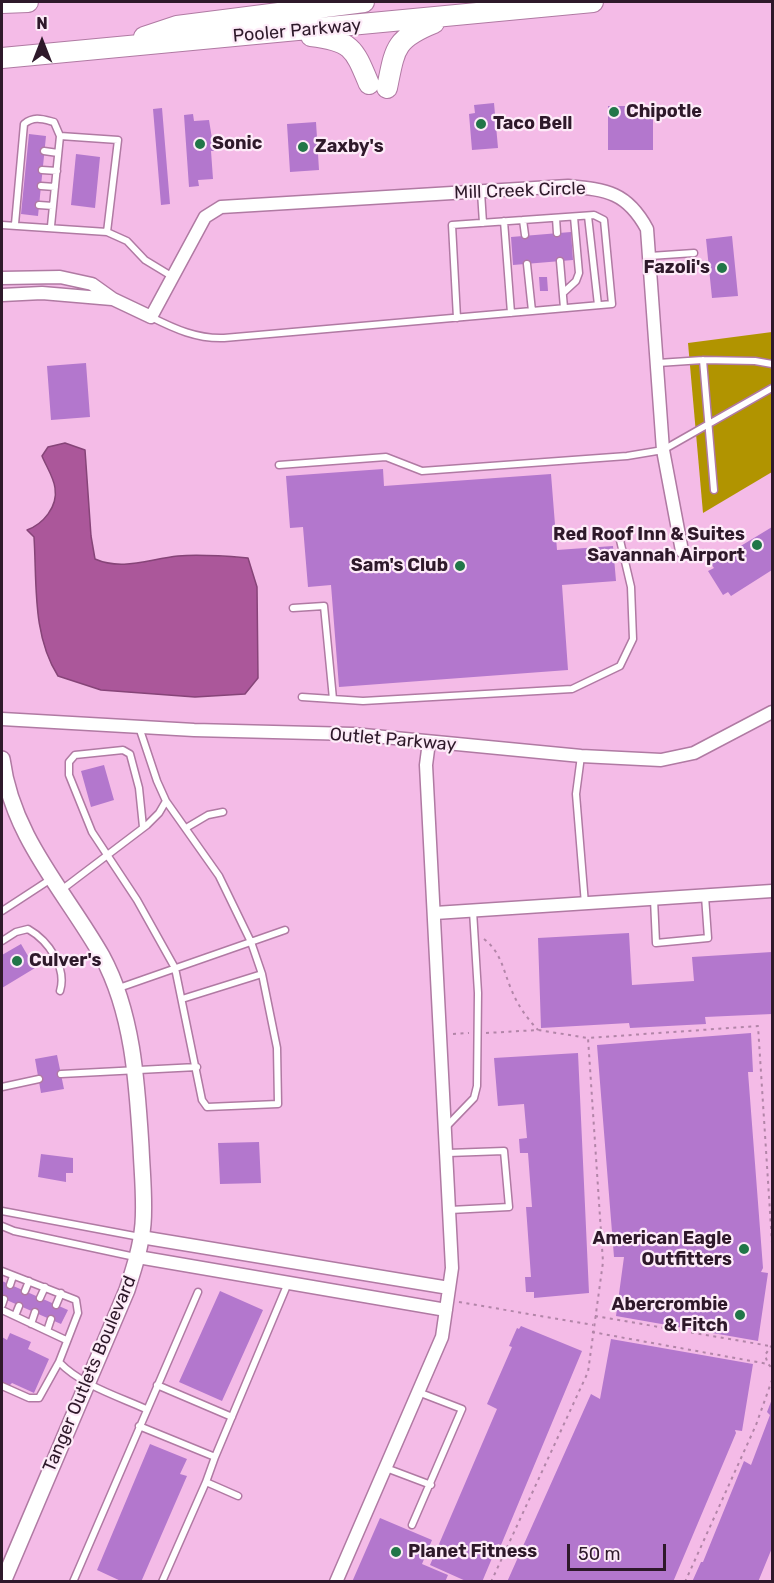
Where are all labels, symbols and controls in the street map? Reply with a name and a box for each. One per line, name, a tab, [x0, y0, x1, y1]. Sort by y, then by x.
north arrow	[12, 12, 72, 72]
text: N	[36, 14, 48, 33]
street label: Pooler Parkway	[232, 15, 362, 47]
place label: Chipotle	[626, 101, 702, 123]
marker: Chipotle	[607, 105, 621, 119]
place label: Taco Bell	[493, 113, 572, 135]
marker: Taco Bell	[474, 117, 488, 131]
place label: Sonic	[212, 133, 262, 155]
place label: Zaxby's	[315, 136, 384, 158]
marker: Sonic	[193, 137, 207, 151]
marker: Zaxby's	[296, 140, 310, 154]
street label: Mill Creek Circle	[454, 178, 586, 204]
place label: Fazoli's	[643, 257, 710, 279]
marker: Fazoli's	[715, 261, 729, 275]
place label: Red Roof Inn & Suites Savannah Airport	[553, 524, 745, 566]
marker: Red Roof Inn & Suites Savannah Airport	[750, 538, 764, 552]
place label: Sam's Club	[351, 555, 448, 577]
marker: Sam's Club	[453, 559, 467, 573]
street label: Outlet Parkway	[329, 724, 457, 756]
place label: Culver's	[29, 950, 102, 972]
marker: Culver's	[10, 954, 24, 968]
place label: American Eagle Outfitters	[593, 1228, 732, 1270]
marker: American Eagle Outfitters	[737, 1242, 751, 1256]
street label: Tanger Outlets Boulevard	[39, 1273, 141, 1475]
place label: Abercrombie & Fitch	[612, 1294, 728, 1336]
marker: Abercrombie & Fitch	[733, 1308, 747, 1322]
scale bar	[570, 1532, 669, 1570]
place label: Planet Fitness	[408, 1541, 537, 1563]
text: 50 m	[578, 1543, 621, 1565]
marker: Planet Fitness	[389, 1545, 403, 1559]

